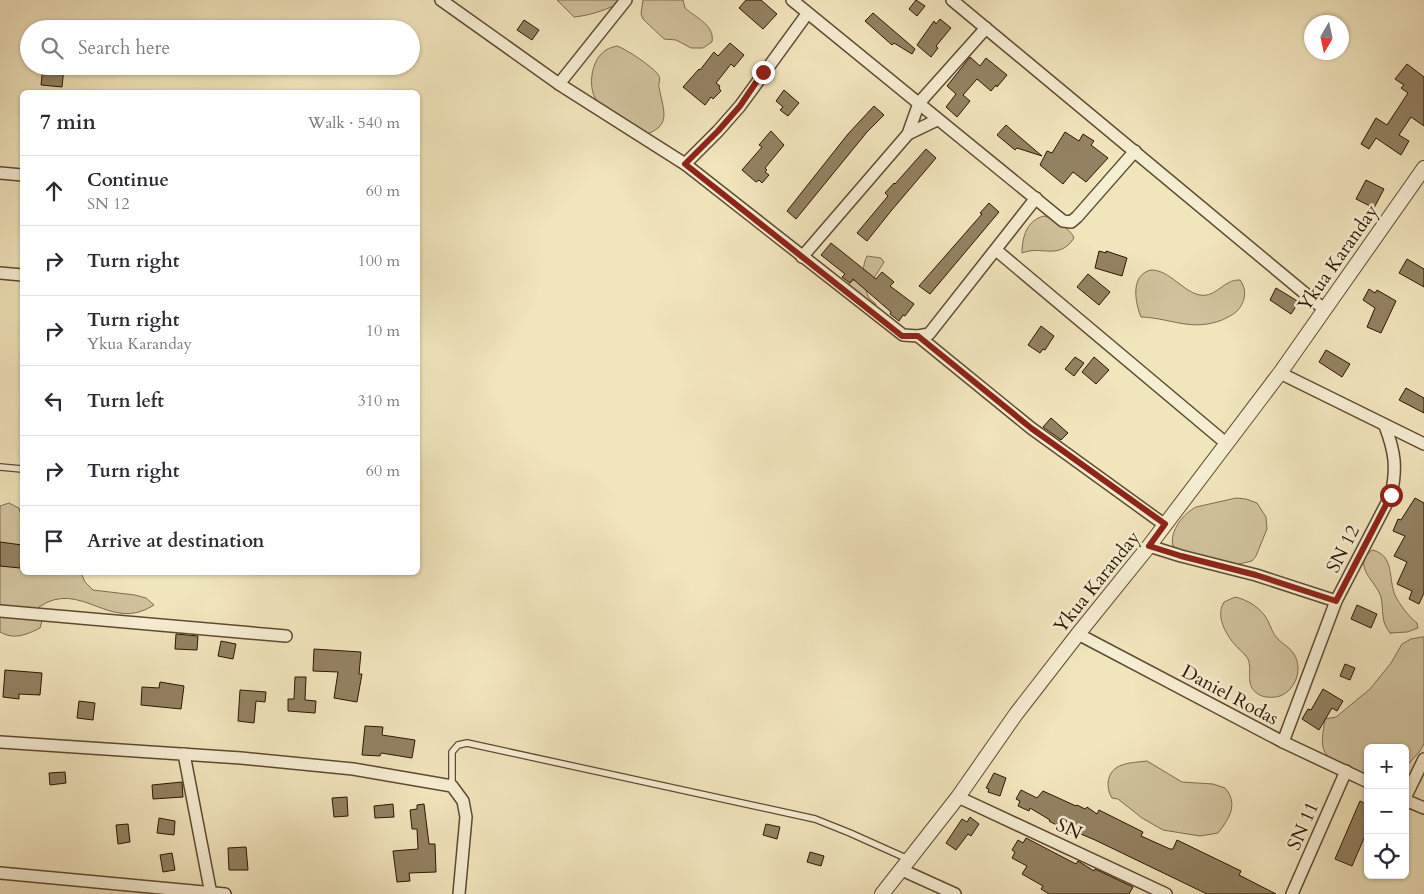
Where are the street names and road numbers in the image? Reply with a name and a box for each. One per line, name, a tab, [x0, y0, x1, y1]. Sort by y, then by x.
street label: Ykua Karanday	[1292, 199, 1384, 317]
street label: SN 12	[1320, 520, 1366, 577]
street label: Ykua Karanday	[1048, 525, 1146, 639]
street label: Daniel Rodas	[1177, 659, 1283, 731]
street label: SN 11	[1281, 798, 1325, 854]
street label: SN	[1052, 812, 1086, 846]

